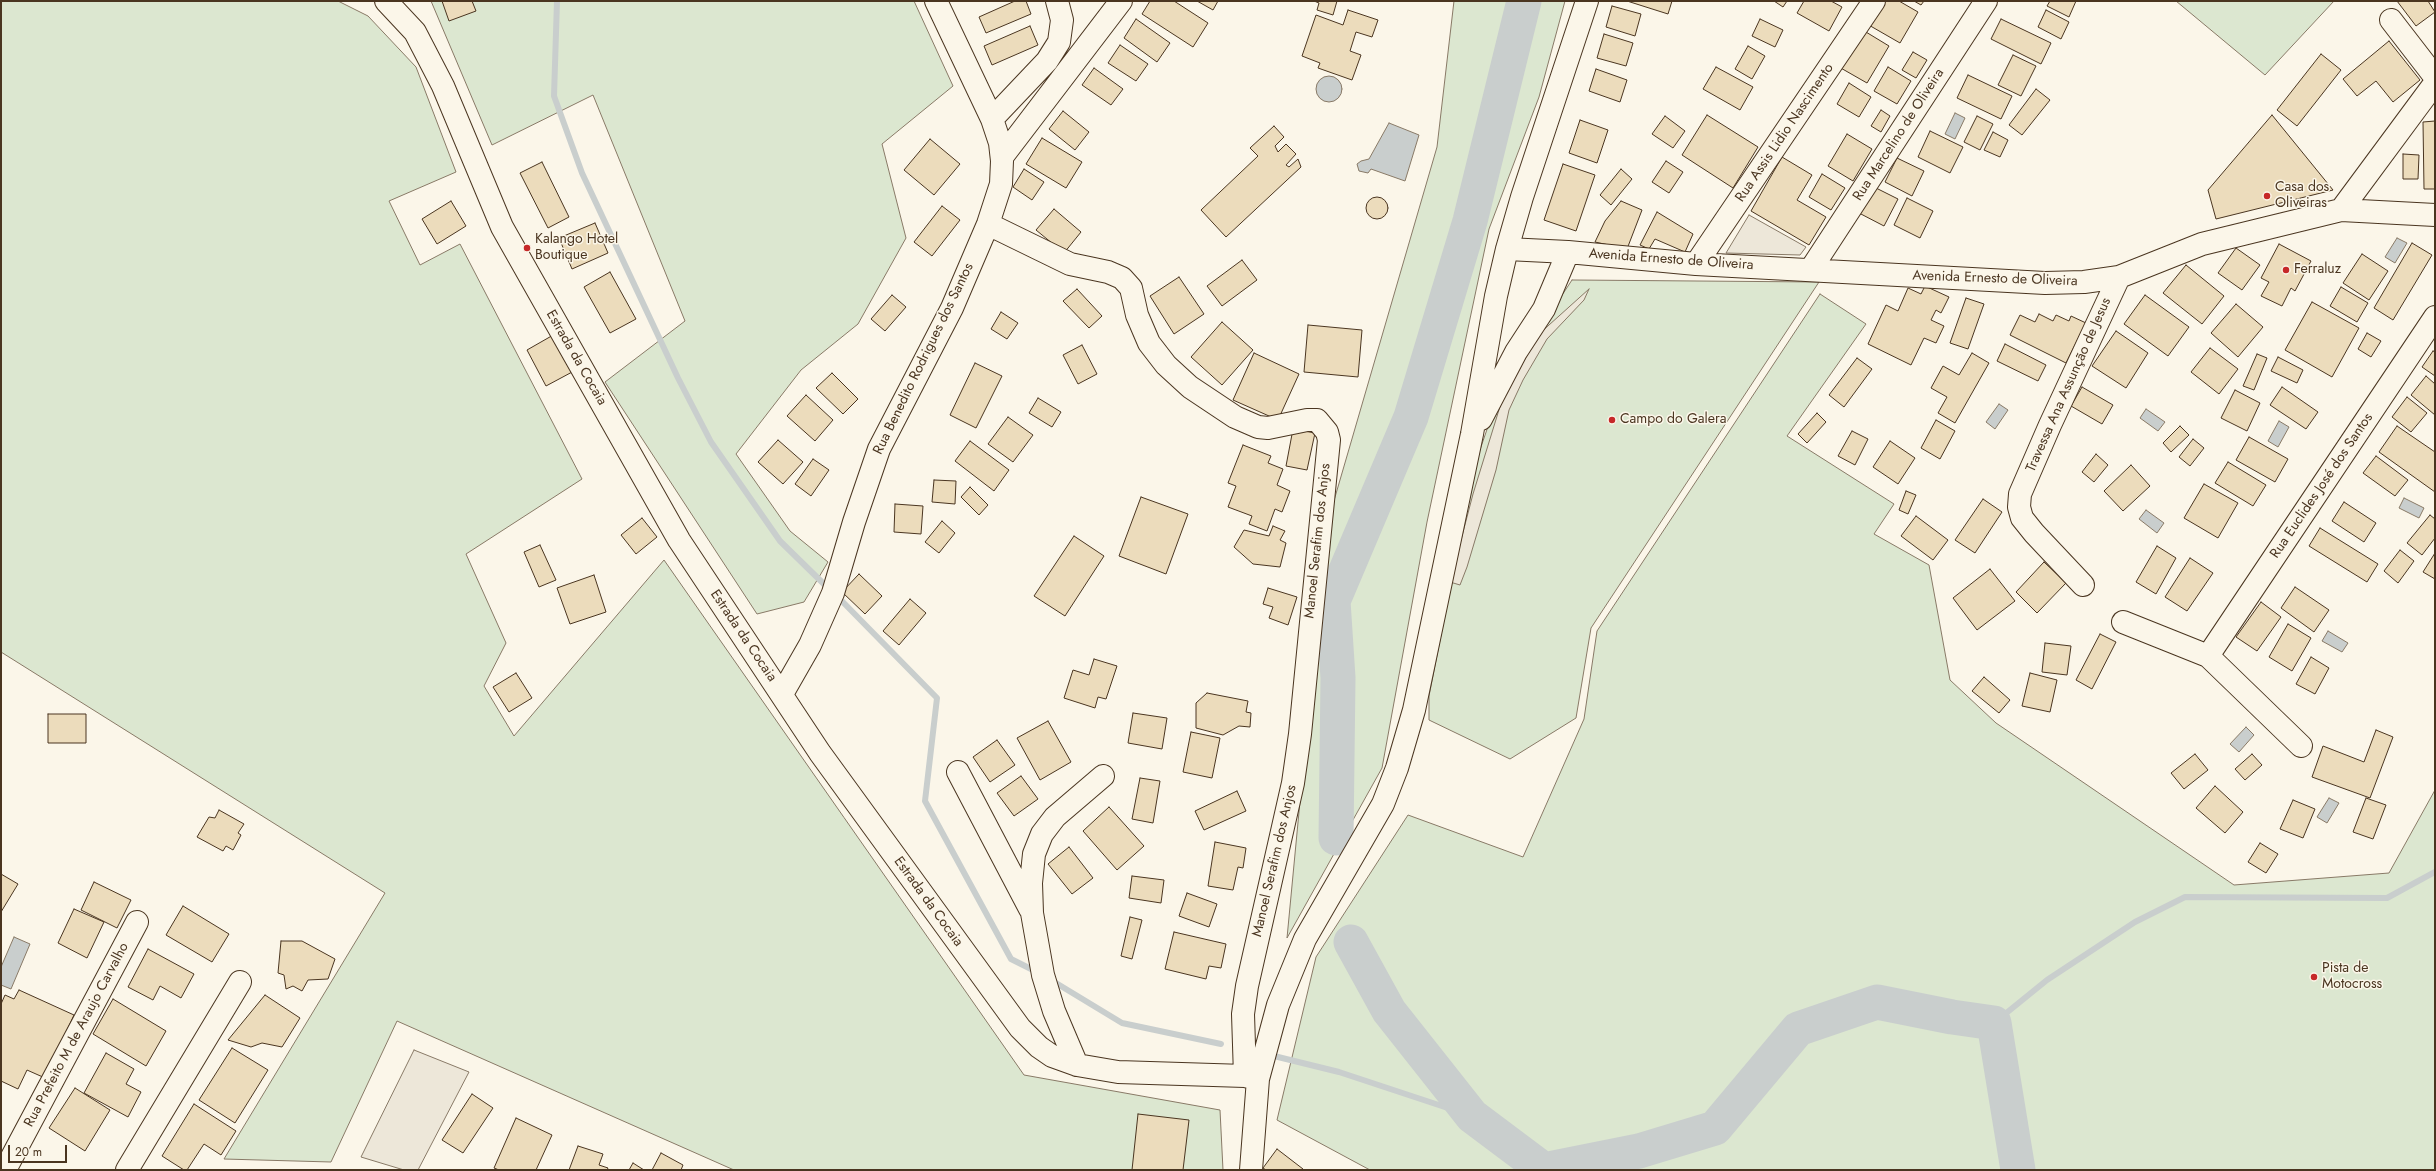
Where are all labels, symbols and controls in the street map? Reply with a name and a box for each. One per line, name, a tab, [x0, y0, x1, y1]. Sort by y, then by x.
street label: Rua Assis Lidio Nascimento	[1732, 60, 1838, 206]
street label: Rua Marcelino de Oliveira	[1850, 66, 1948, 204]
place label: Casa dos Oliveiras	[2275, 180, 2329, 212]
marker: Casa dos Oliveiras	[2262, 191, 2272, 201]
place label: Kalango Hotel Boutique	[535, 232, 618, 264]
marker: Kalango Hotel Boutique	[522, 243, 532, 253]
street label: Avenida Ernesto de Oliveira	[1588, 246, 1754, 274]
street label: Rua Benedito Rodrigues dos Santos	[870, 261, 978, 457]
place label: Ferraluz	[2294, 262, 2341, 278]
marker: Ferraluz	[2281, 265, 2291, 275]
street label: Avenida Ernesto de Oliveira	[1912, 268, 2078, 290]
street label: Travessa Ana Assunção de Jesus	[2023, 295, 2115, 475]
street label: Estrada da Cocaia	[542, 307, 610, 409]
street label: Rua Euclides José dos Santos	[2267, 410, 2377, 562]
place label: Campo do Galera	[1620, 412, 1726, 428]
marker: Campo do Galera	[1607, 415, 1617, 425]
street label: Manoel Serafim dos Anjos	[1302, 463, 1334, 619]
street label: Estrada da Cocaia	[706, 587, 780, 685]
street label: Manoel Serafim dos Anjos	[1249, 783, 1301, 939]
street label: Estrada da Cocaia	[890, 854, 966, 950]
street label: Rua Prefeito M de Araujo Carvalho	[21, 940, 133, 1130]
place label: Pista de Motocross	[2322, 961, 2382, 994]
marker: Pista de Motocross	[2309, 972, 2319, 982]
scale bar	[10, 1137, 69, 1163]
text: 20 m	[15, 1143, 42, 1161]

